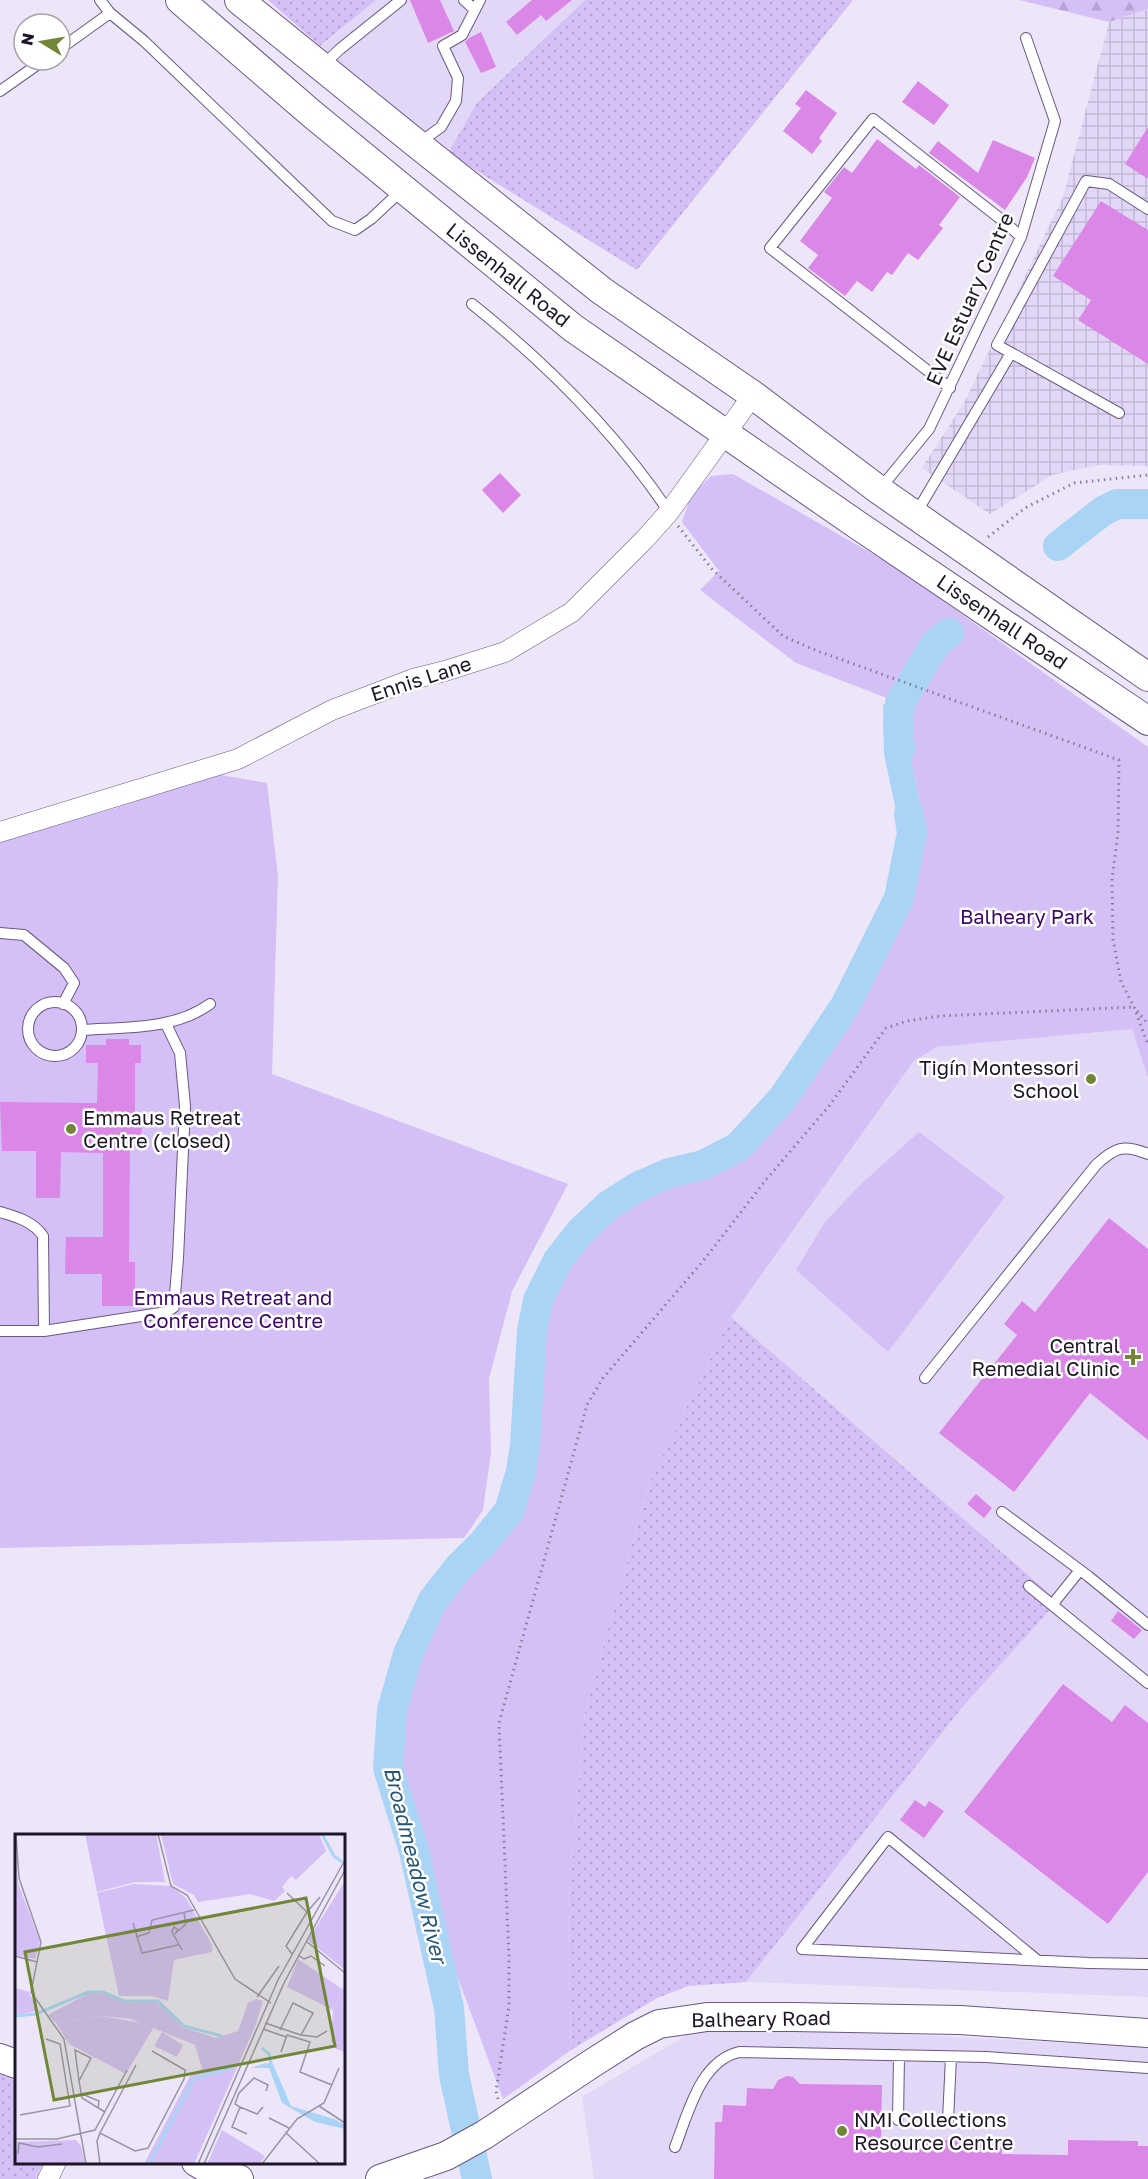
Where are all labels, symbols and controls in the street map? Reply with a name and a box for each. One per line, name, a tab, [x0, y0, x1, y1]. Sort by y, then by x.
north arrow	[12, 12, 72, 72]
text: N	[16, 31, 38, 47]
street label: EVE Estuary Centre	[920, 209, 1018, 389]
street label: Lissenhall Road	[442, 217, 575, 331]
street label: Lissenhall Road	[933, 569, 1072, 674]
street label: Ennis Lane	[367, 650, 474, 706]
park label: Balheary Park	[960, 904, 1094, 928]
place label: Tigín Montessori School	[919, 1055, 1079, 1102]
marker: Tigín Montessori School	[1084, 1072, 1098, 1086]
place label: Emmaus Retreat Centre (closed)	[83, 1105, 241, 1152]
marker: Emmaus Retreat Centre (closed)	[64, 1122, 78, 1136]
park label: Emmaus Retreat and Conference Centre	[134, 1285, 332, 1332]
place label: Central Remedial Clinic	[971, 1333, 1120, 1380]
marker: Central Remedial Clinic	[1124, 1348, 1142, 1366]
water label: Broadmeadow River	[379, 1764, 454, 1968]
inset map	[15, 1834, 345, 2164]
street label: Balheary Road	[691, 2005, 831, 2031]
place label: NMI Collections Resource Centre	[854, 2107, 1013, 2154]
marker: NMI Collections Resource Centre	[835, 2124, 849, 2138]

